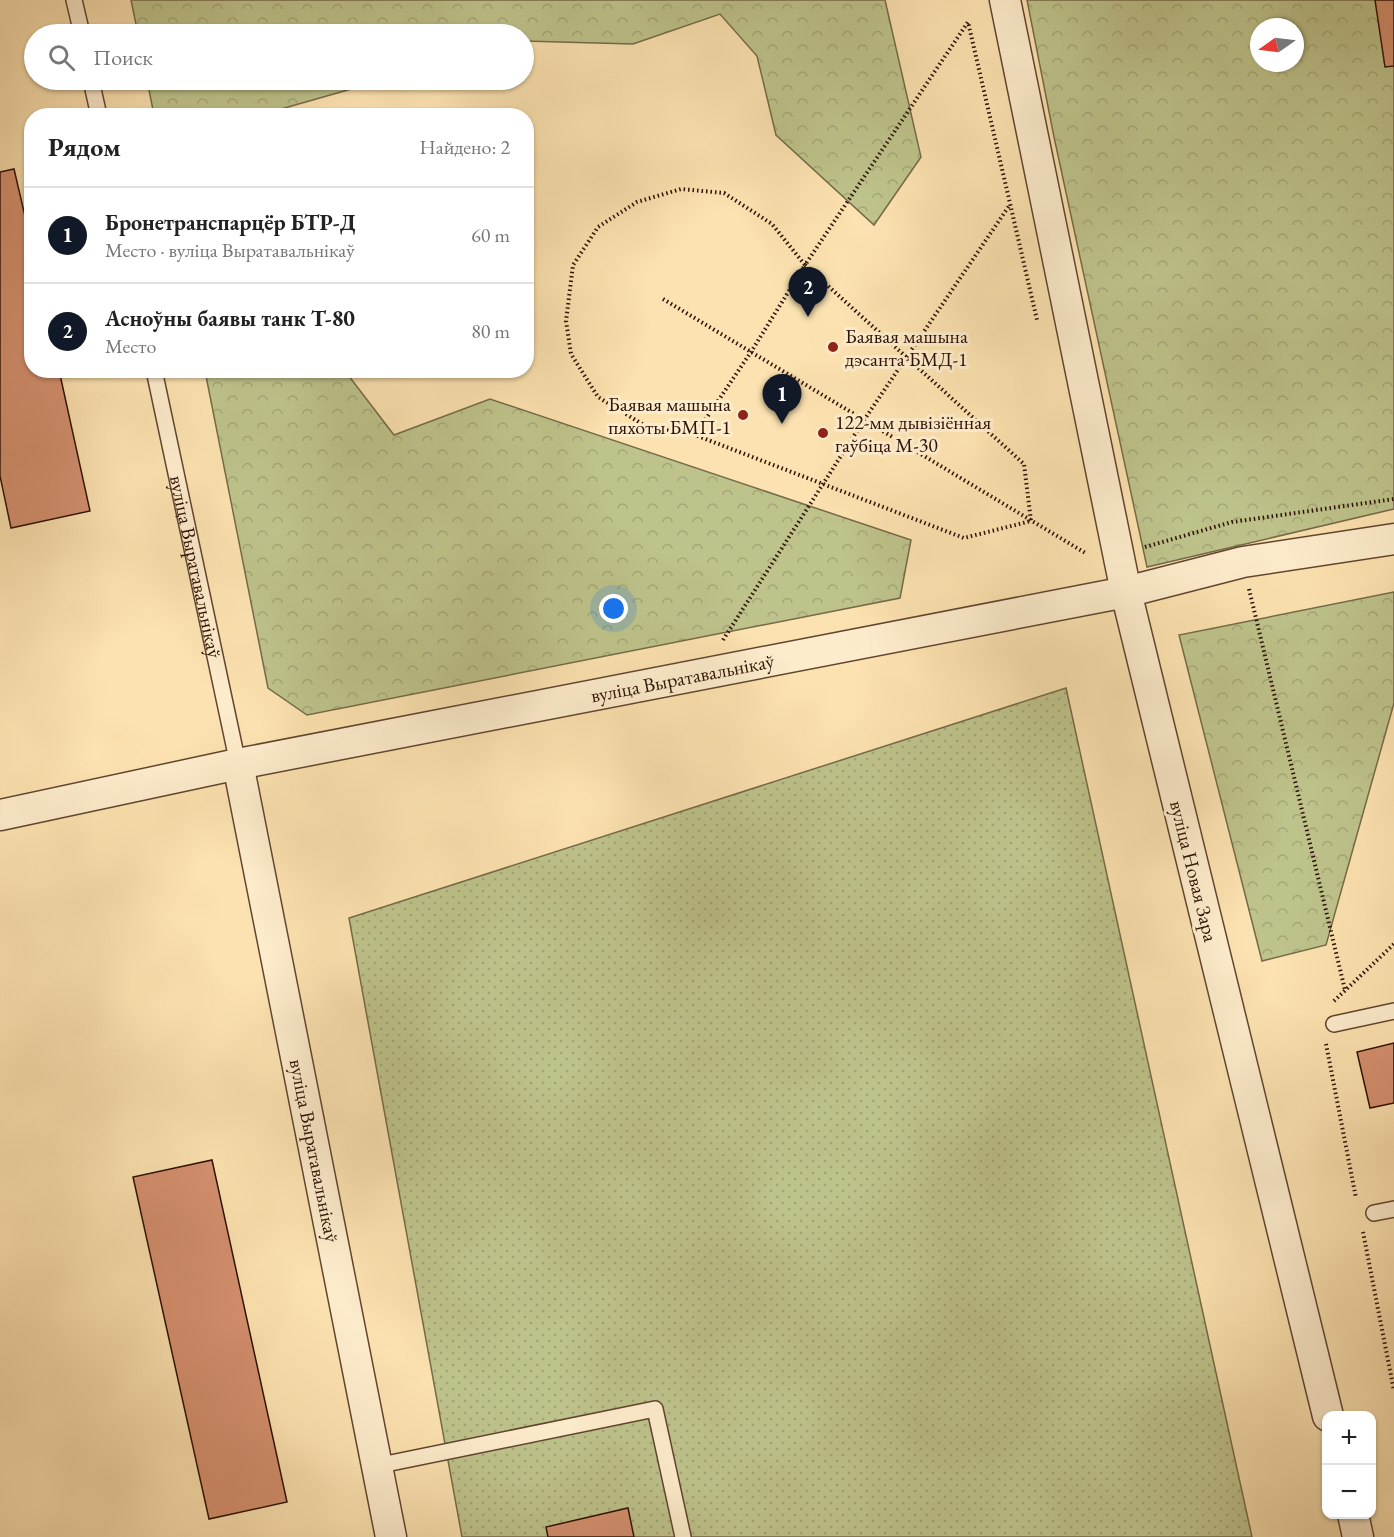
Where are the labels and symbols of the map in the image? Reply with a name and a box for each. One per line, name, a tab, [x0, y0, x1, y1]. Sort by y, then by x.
north arrow	[1250, 18, 1304, 72]
pin: 2	[788, 268, 828, 317]
place label: Баявая машына дэсанта БМД-1	[845, 323, 968, 372]
marker: Баявая машына дэсанта БМД-1	[826, 340, 840, 354]
pin: 1	[762, 374, 802, 424]
place label: Баявая машына пяхоты БМП-1	[608, 391, 731, 440]
marker: Баявая машына пяхоты БМП-1	[736, 408, 750, 422]
place label: 122-мм дывізіённая гаўбіца М-30	[835, 409, 991, 458]
marker: 122-мм дывізіённая гаўбіца М-30	[816, 426, 830, 440]
street label: вуліца Выратавальнікаў	[164, 473, 228, 661]
your location	[599, 594, 628, 623]
street label: вуліца Выратавальнікаў	[588, 647, 777, 708]
street label: вуліца Новая Зара	[1164, 798, 1224, 944]
street label: вуліца Выратавальнікаў	[284, 1057, 345, 1245]

